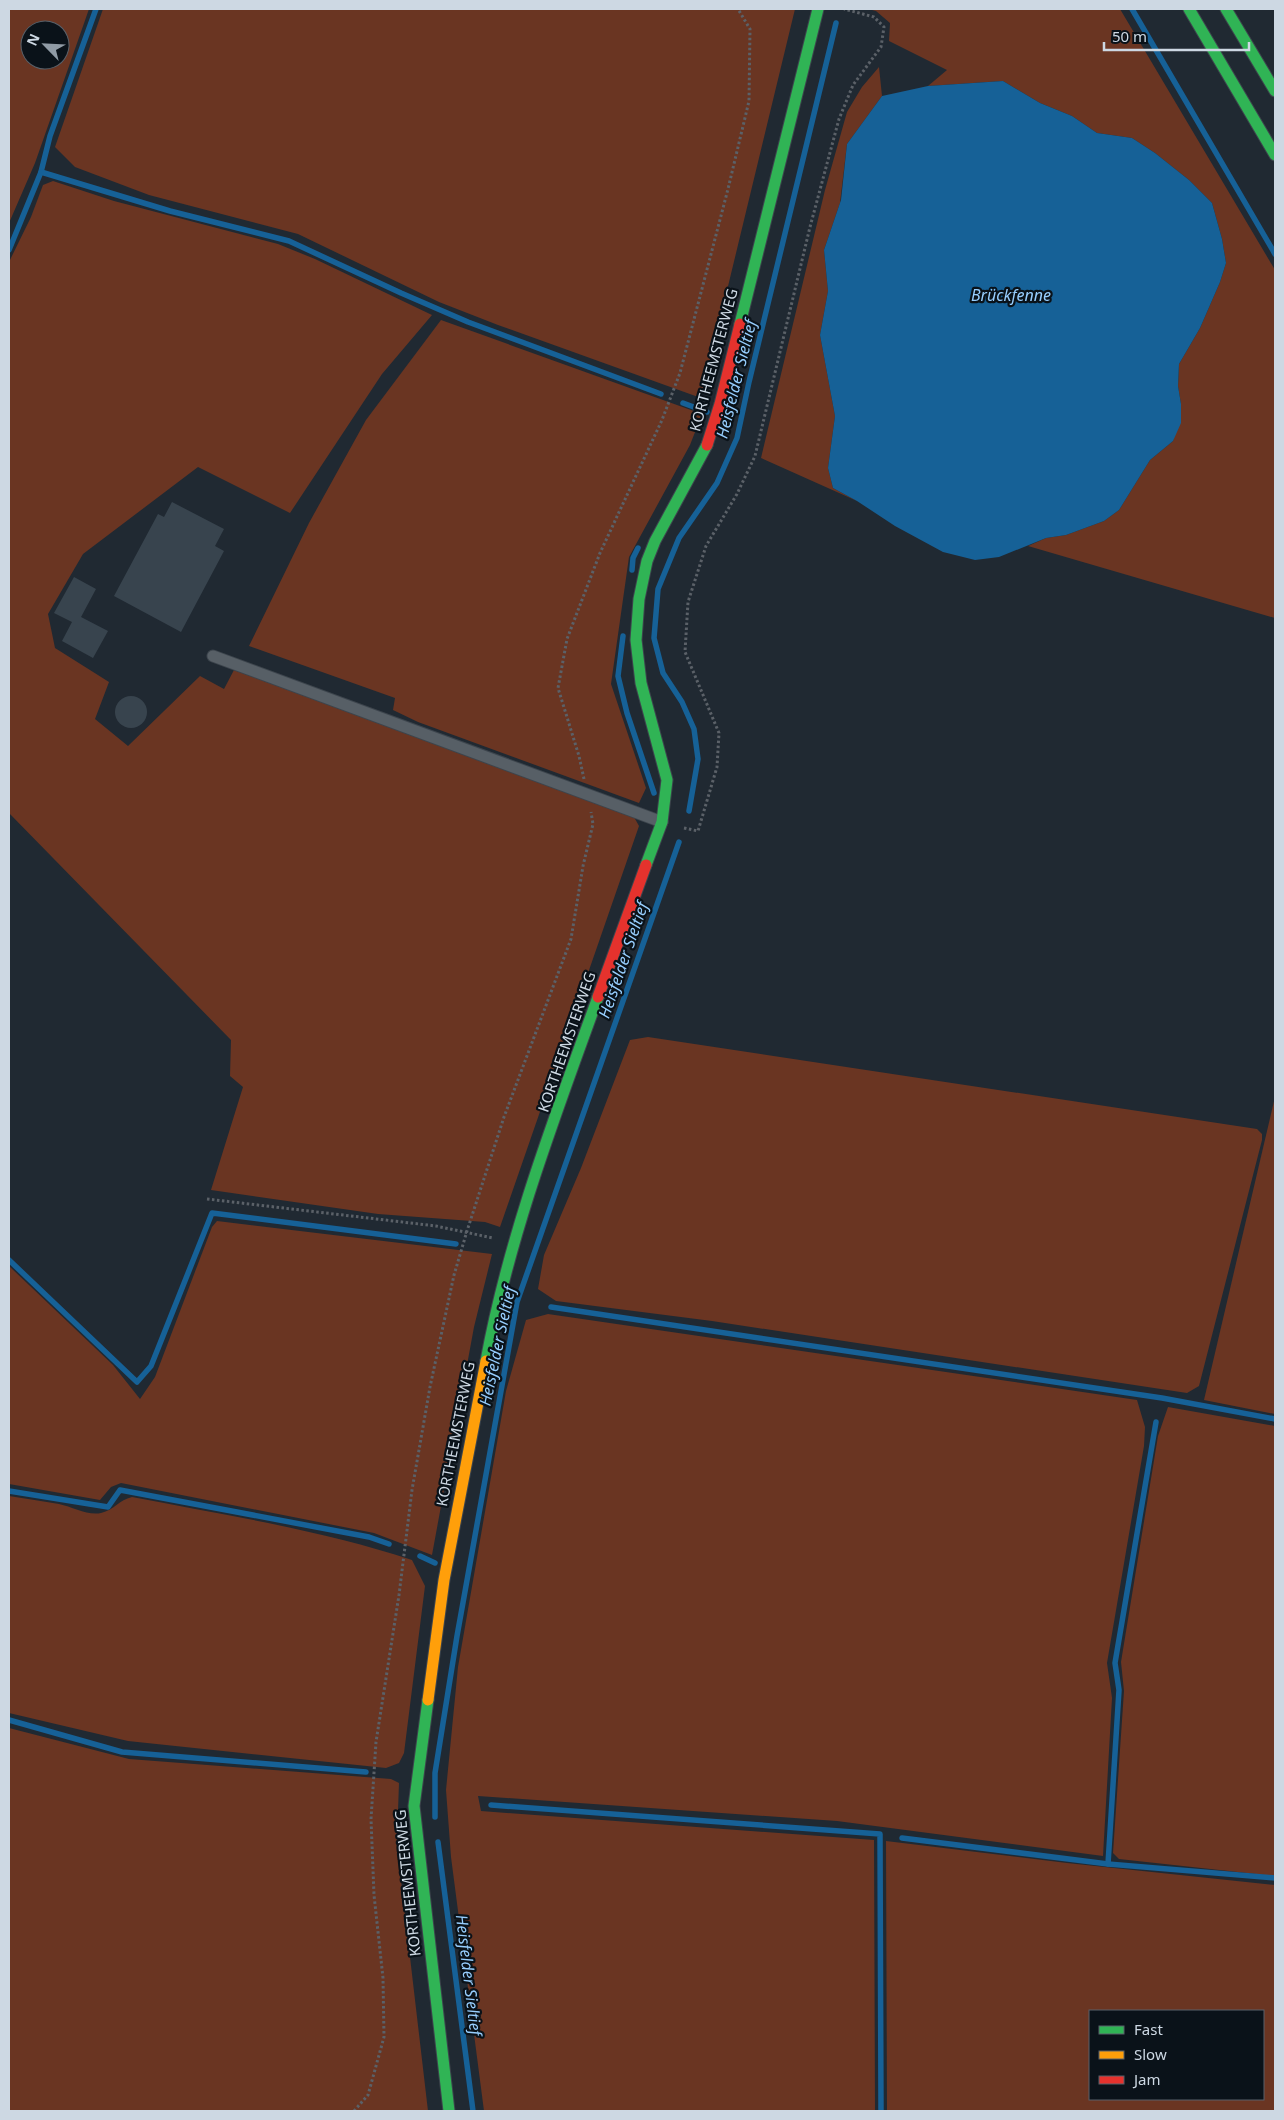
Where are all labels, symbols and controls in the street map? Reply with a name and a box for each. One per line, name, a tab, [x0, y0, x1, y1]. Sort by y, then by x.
north arrow	[20, 20, 70, 70]
scale bar	[1104, 20, 1249, 52]
text: 50 m	[1112, 26, 1147, 46]
text: N	[22, 30, 44, 49]
water label: Brückfenne	[971, 284, 1051, 306]
street label: KORTHEEMSTERWEG	[684, 286, 742, 433]
water label: Heisfelder Sieltief	[711, 314, 762, 441]
water label: Heisfelder Sieltief	[593, 896, 654, 1021]
street label: KORTHEEMSTERWEG	[533, 969, 599, 1115]
water label: Heisfelder Sieltief	[474, 1281, 521, 1408]
street label: KORTHEEMSTERWEG	[431, 1360, 479, 1508]
street label: KORTHEEMSTERWEG	[389, 1809, 425, 1957]
water label: Heisfelder Sieltief	[451, 1913, 488, 2040]
legend	[1089, 2010, 1264, 2100]
text: Fast	[1134, 2019, 1163, 2039]
text: Slow	[1134, 2044, 1167, 2064]
text: Jam	[1132, 2069, 1161, 2089]

